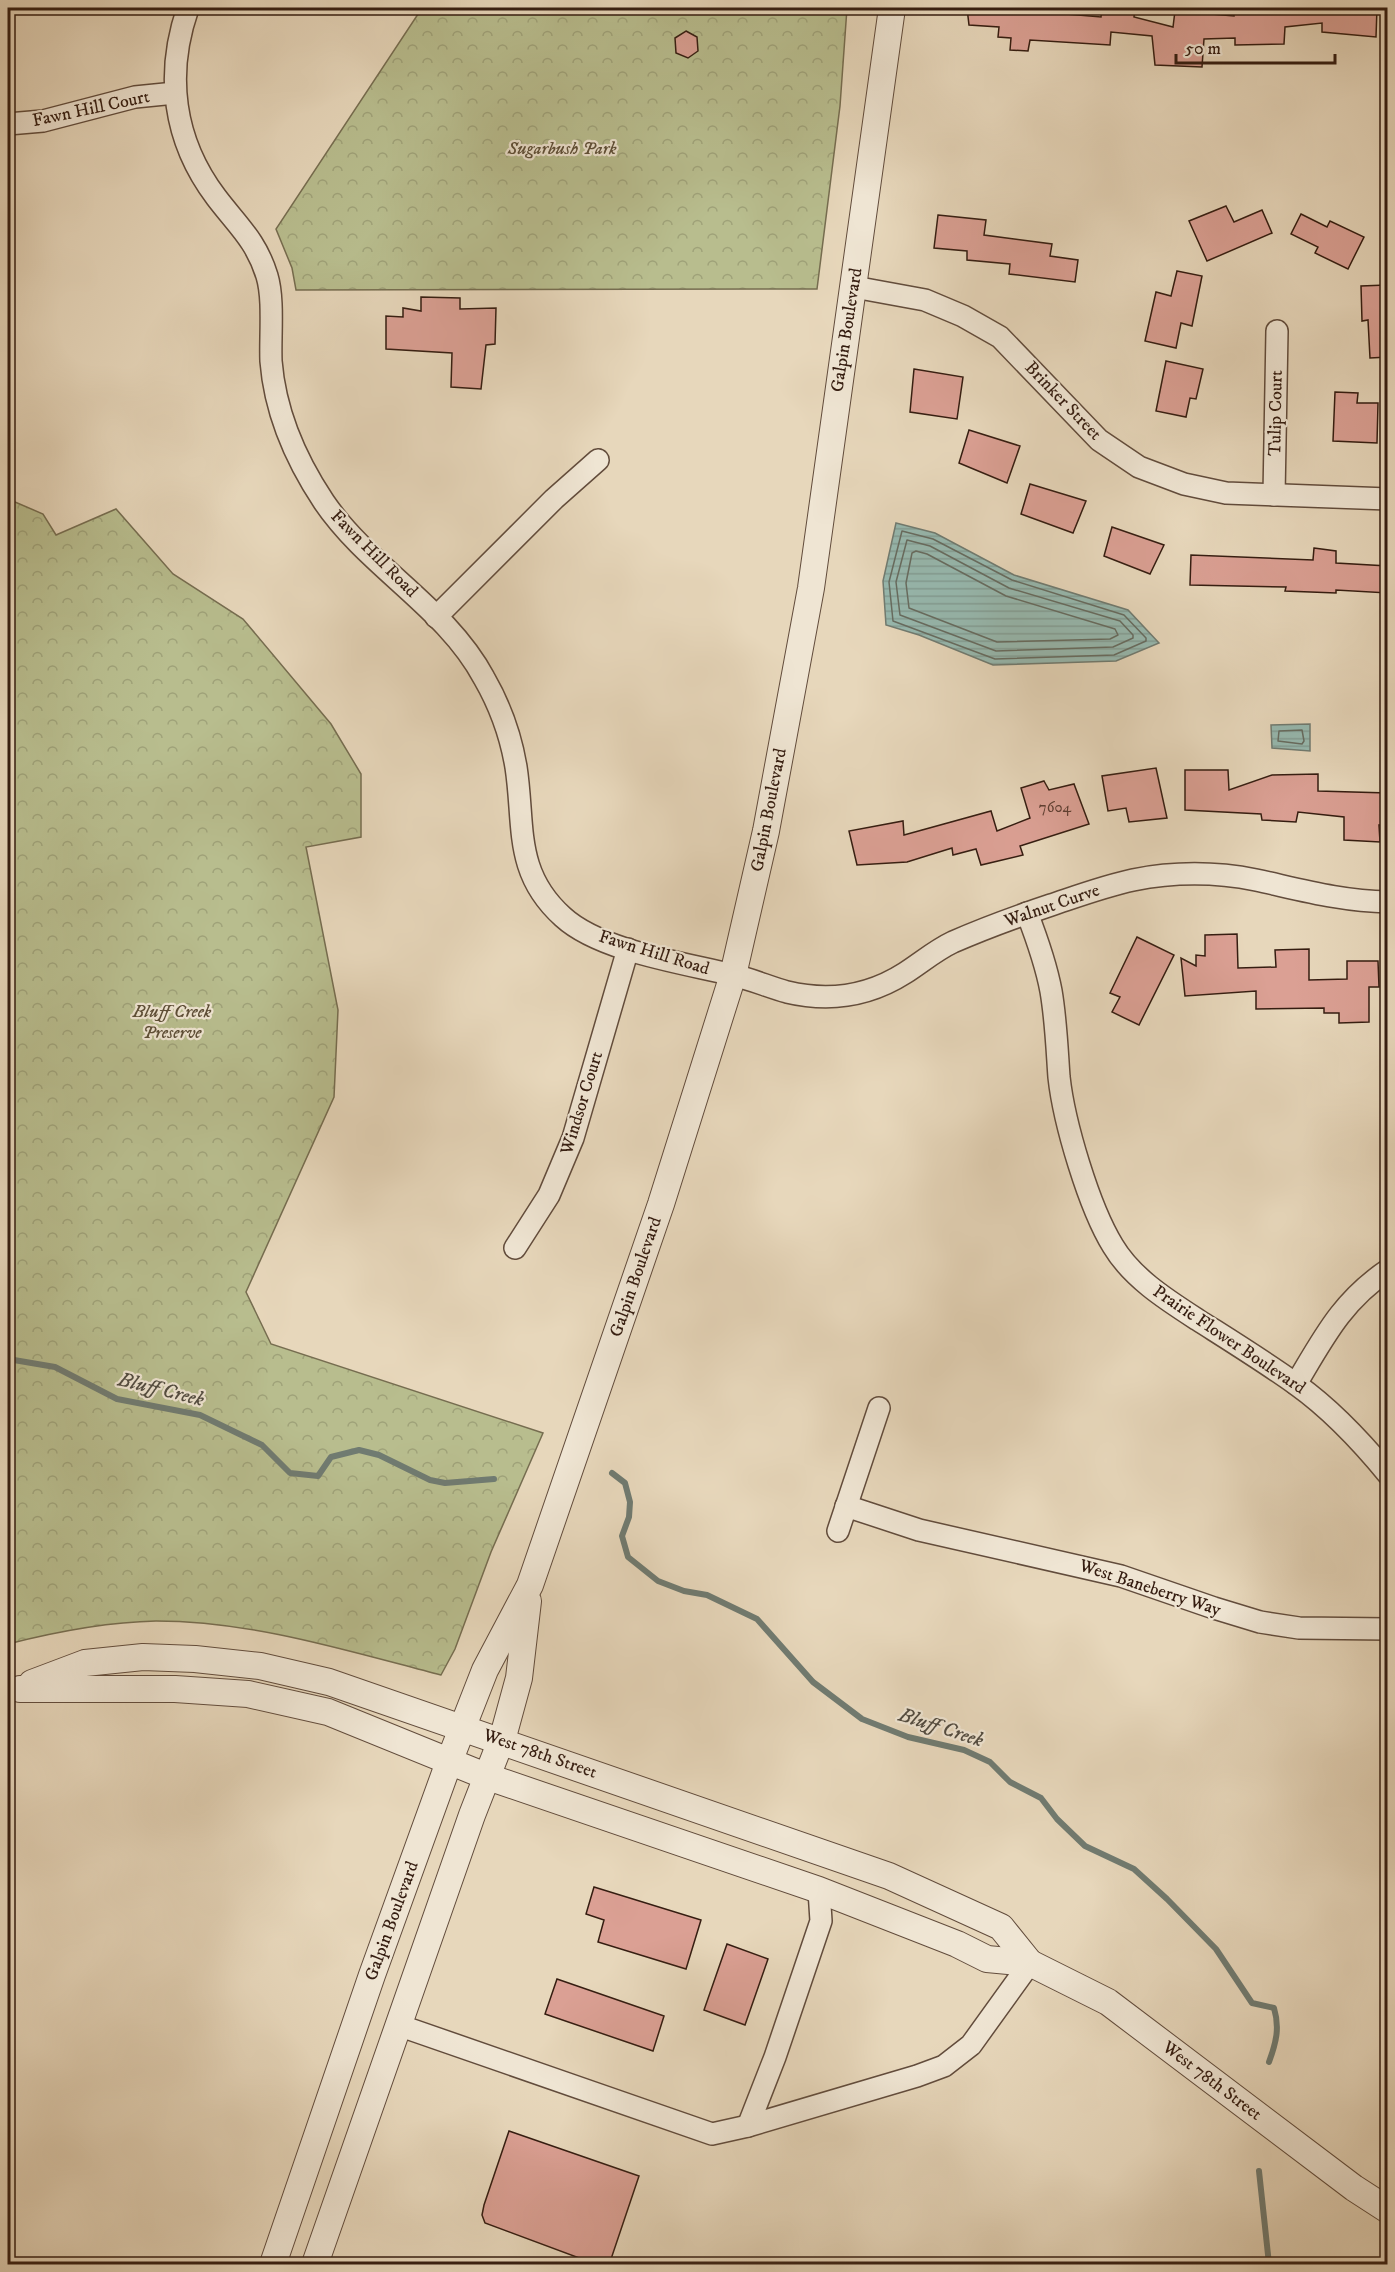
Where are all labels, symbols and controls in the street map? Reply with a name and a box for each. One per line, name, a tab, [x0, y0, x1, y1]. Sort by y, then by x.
scale bar	[1176, 27, 1335, 65]
text: 50 m	[1185, 38, 1221, 60]
street label: Fawn Hill Court	[30, 86, 152, 132]
park label: Sugarbush Park	[506, 138, 617, 160]
street label: Galpin Boulevard	[826, 266, 868, 394]
street label: Brinker Street	[1020, 357, 1106, 445]
street label: Tulip Court	[1264, 370, 1288, 456]
street label: Fawn Hill Road	[326, 506, 422, 602]
street label: Galpin Boulevard	[746, 746, 792, 874]
house number: 7604	[1039, 798, 1072, 817]
street label: Walnut Curve	[1001, 879, 1102, 933]
street label: Fawn Hill Road	[596, 926, 712, 980]
park label: Bluff Creek Preserve	[132, 1001, 212, 1044]
street label: Windsor Court	[556, 1049, 608, 1158]
street label: Galpin Boulevard	[605, 1214, 667, 1340]
street label: Prairie Flower Boulevard	[1148, 1281, 1310, 1399]
water label: Bluff Creek	[115, 1367, 207, 1413]
street label: West Baneberry Way	[1075, 1554, 1224, 1621]
water label: Bluff Creek	[895, 1702, 987, 1754]
street label: West 78th Street	[479, 1724, 600, 1784]
street label: Galpin Boulevard	[360, 1858, 424, 1984]
street label: West 78th Street	[1157, 2036, 1266, 2126]

